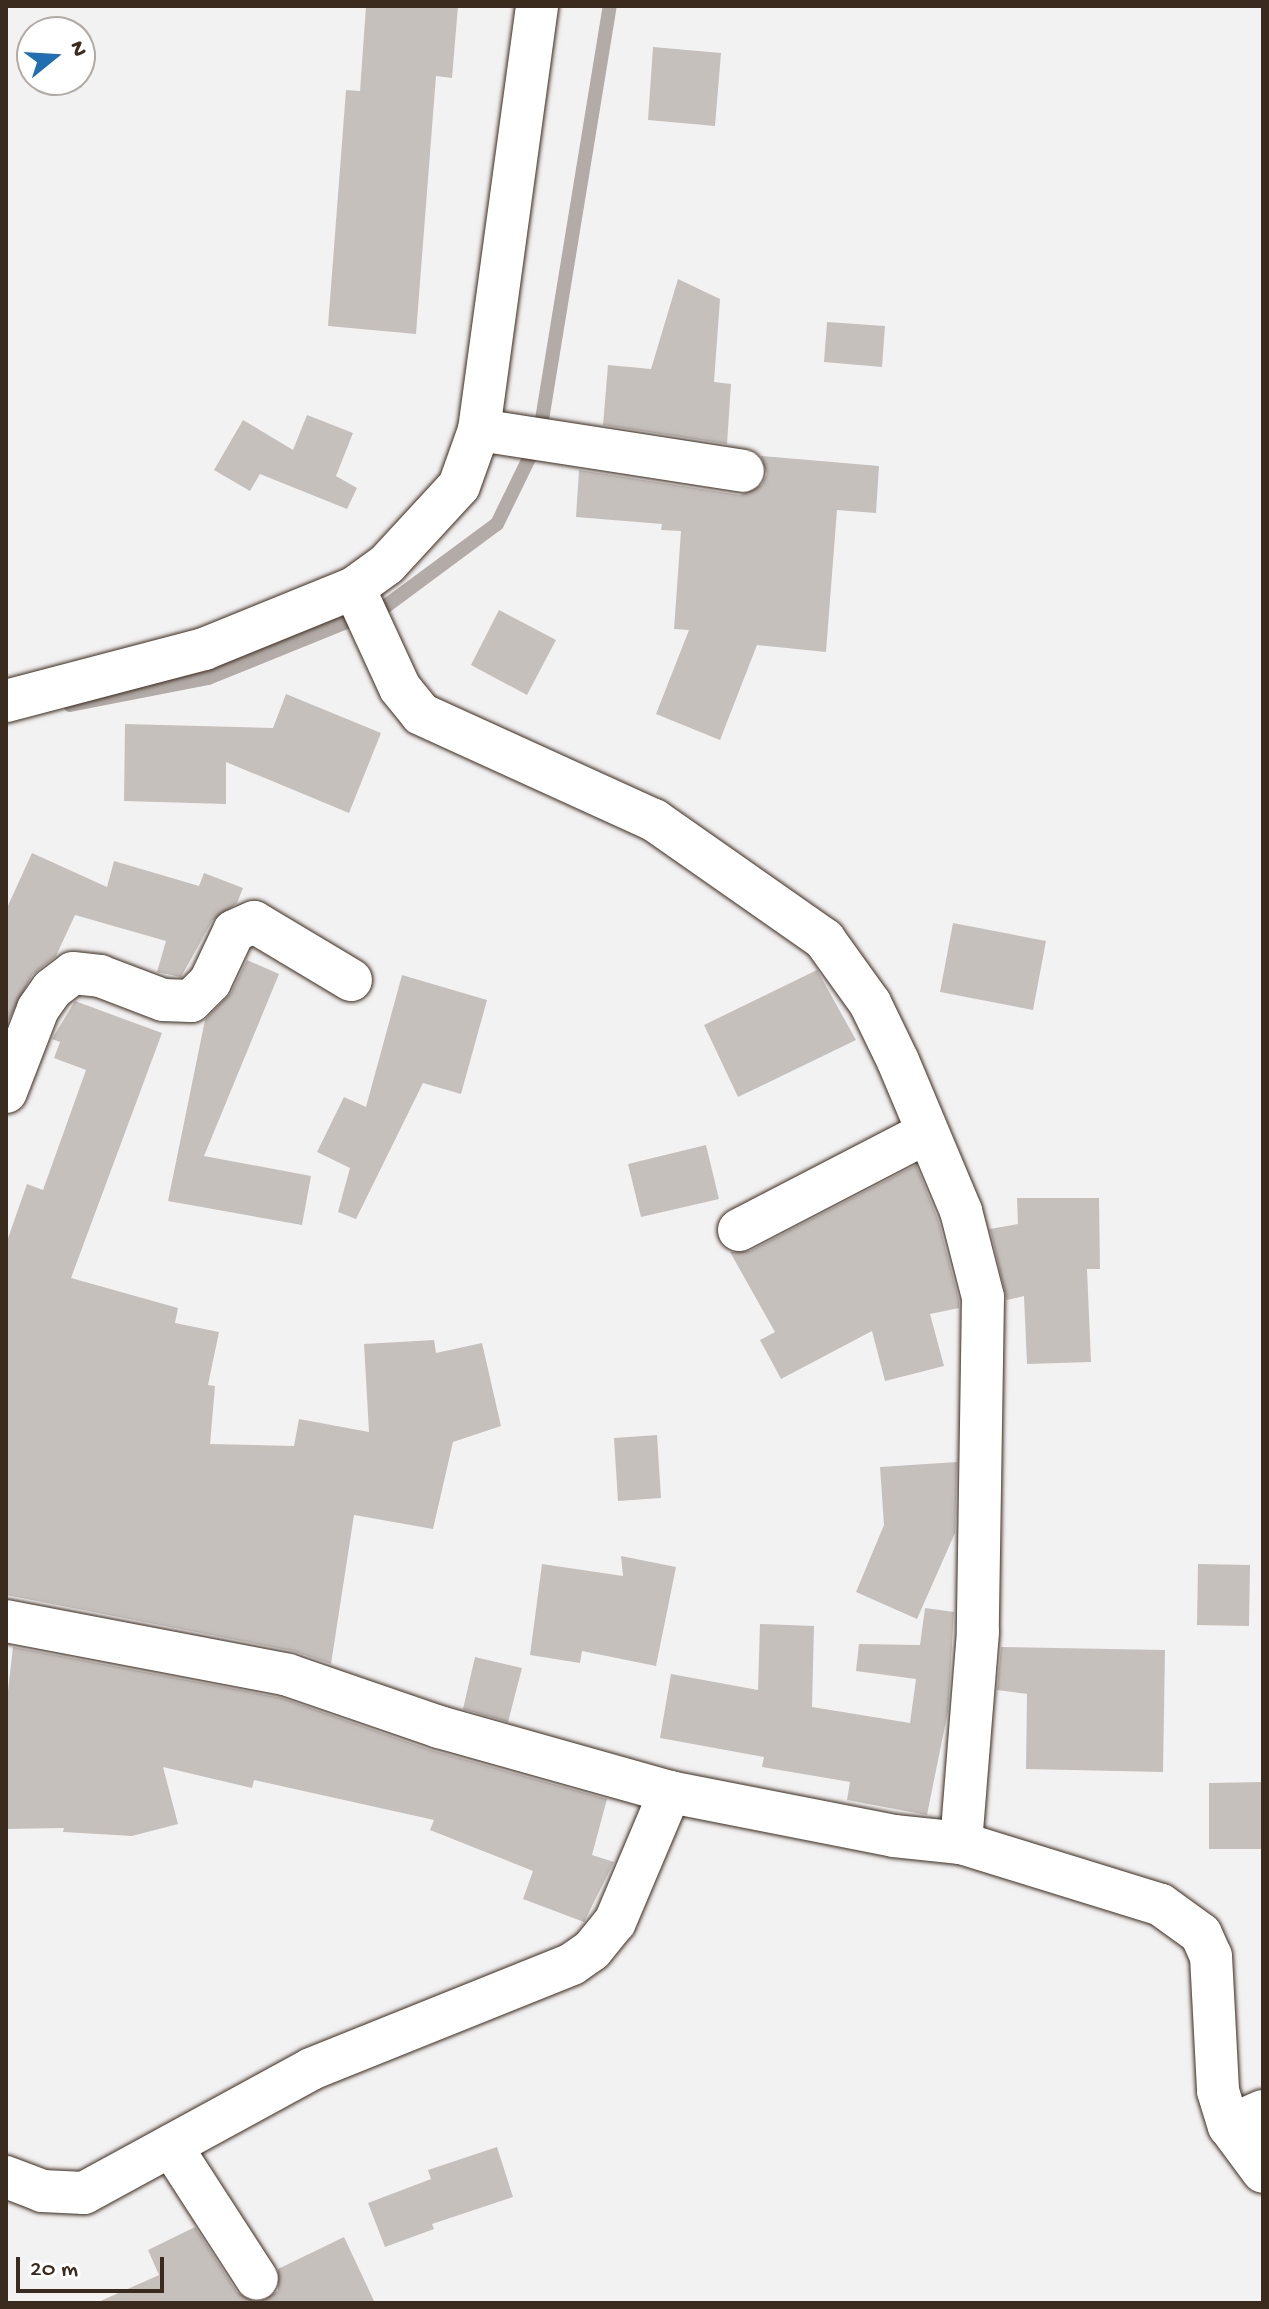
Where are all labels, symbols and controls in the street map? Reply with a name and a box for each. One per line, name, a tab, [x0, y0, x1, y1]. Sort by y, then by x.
north arrow	[16, 16, 96, 96]
text: N	[62, 38, 92, 60]
scale bar	[20, 2241, 168, 2291]
text: 20 m	[30, 2256, 78, 2285]

